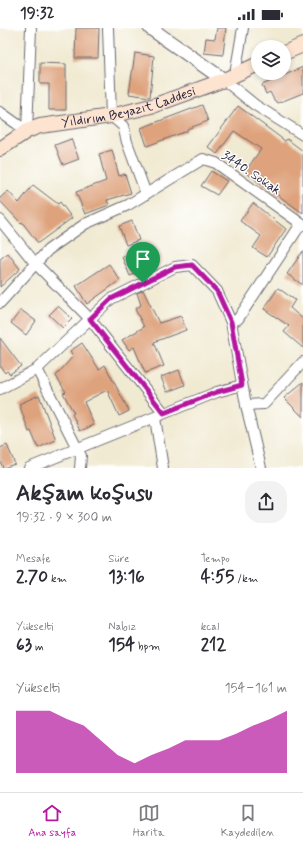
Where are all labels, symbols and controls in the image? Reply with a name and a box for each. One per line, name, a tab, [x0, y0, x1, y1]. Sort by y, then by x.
text: 19:32	[20, 4, 54, 24]
map controls	[251, 40, 291, 80]
button: layers	[251, 40, 291, 80]
street label: Yıldırım Beyazıt Caddesi	[60, 83, 198, 131]
street label: 3440. Sokak	[218, 147, 284, 199]
pin	[126, 242, 160, 283]
icon: arrive	[132, 248, 154, 270]
text: Akşam koşusu	[16, 480, 153, 508]
button: share	[245, 481, 287, 523]
text: 19:32 · 9 × 300 m	[16, 509, 112, 526]
text: Mesafe	[16, 552, 51, 566]
text: Süre	[108, 552, 129, 566]
text: Tempo	[201, 552, 230, 566]
text: 2.70	[16, 566, 48, 588]
text: 13:16	[108, 566, 145, 588]
text: 4:55	[201, 566, 234, 588]
text: km	[48, 572, 67, 586]
text: /km	[234, 572, 258, 586]
text: Yükselti	[16, 620, 53, 634]
text: Nabız	[108, 620, 136, 634]
text: kcal	[201, 620, 219, 634]
text: 63	[16, 634, 32, 656]
text: 154	[108, 634, 135, 656]
text: 212	[201, 634, 226, 656]
text: m	[32, 640, 44, 654]
text: bpm	[135, 640, 160, 654]
text: Yükselti	[16, 680, 60, 697]
text: 154–161 m	[225, 680, 287, 697]
tab: Ana sayfa	[28, 802, 76, 840]
tab: Harita	[133, 802, 164, 840]
tab: Kaydedilen	[221, 802, 275, 840]

